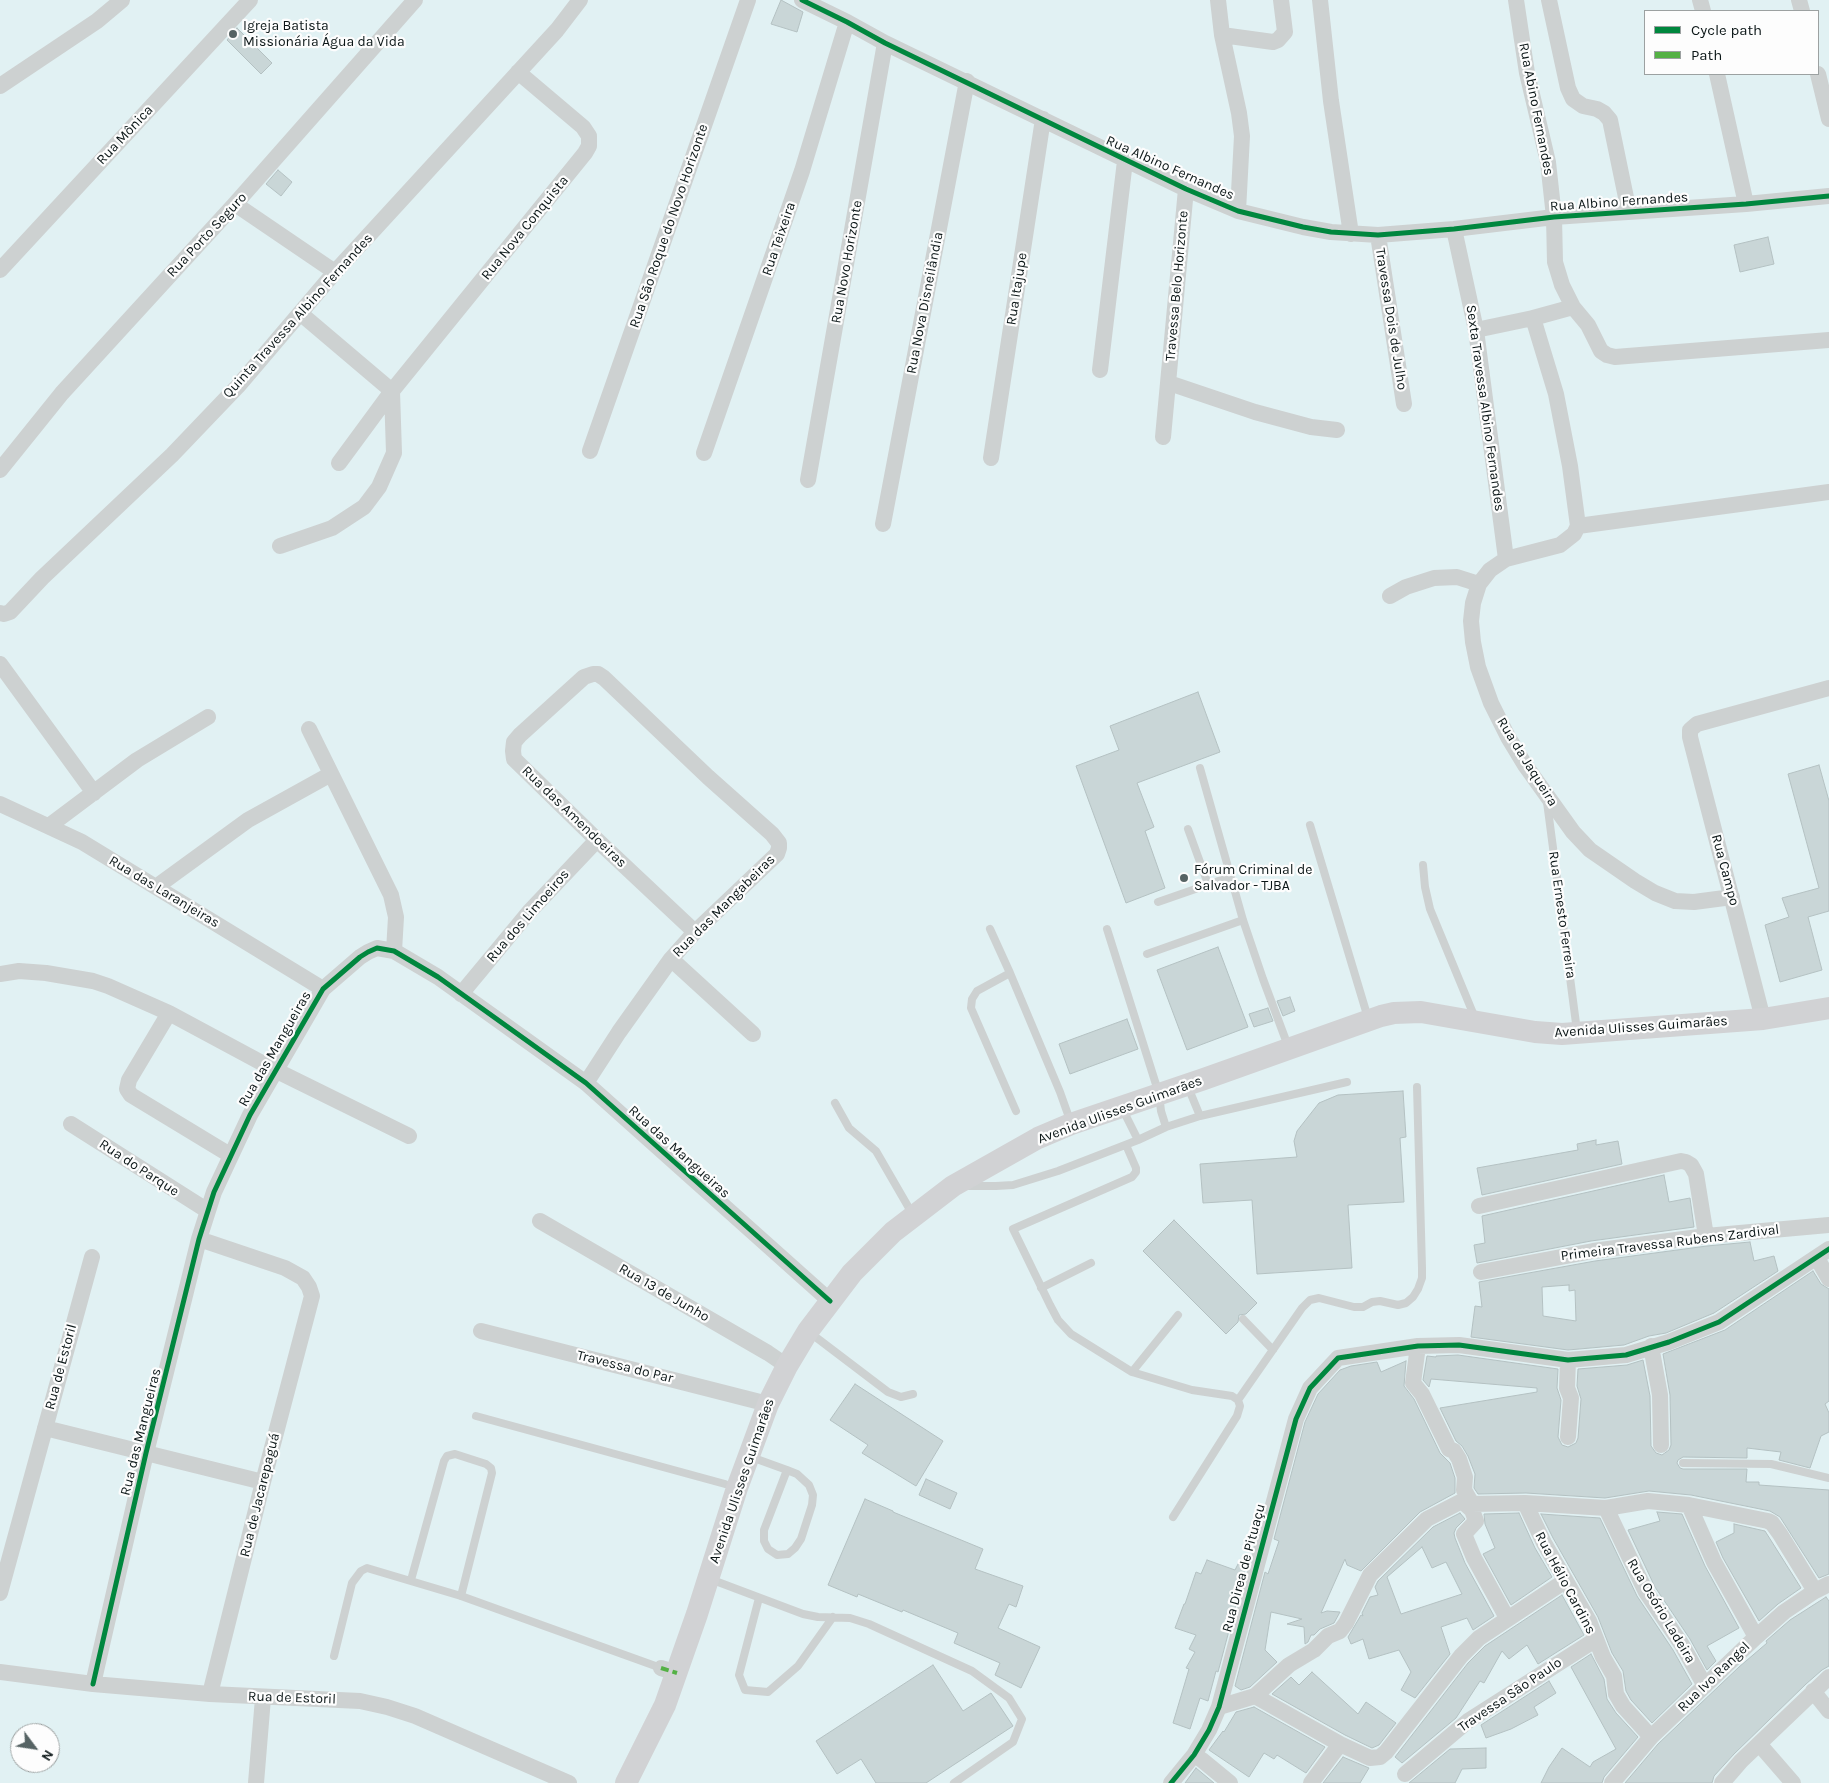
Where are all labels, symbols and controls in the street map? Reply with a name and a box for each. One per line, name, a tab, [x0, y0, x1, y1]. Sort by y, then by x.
legend	[1644, 10, 1819, 75]
place label: Igreja Batista Missionária Água da Vida	[243, 18, 405, 50]
text: Cycle path	[1691, 21, 1762, 39]
marker: Igreja Batista Missionária Água da Vida	[227, 28, 239, 40]
street label: Rua Abino Fernandes	[1515, 41, 1557, 177]
text: Path	[1691, 46, 1722, 64]
street label: Rua Mônica	[93, 102, 157, 168]
street label: Rua São Roque do Novo Horizonte	[626, 122, 712, 330]
street label: Rua Albino Fernandes	[1103, 132, 1237, 204]
street label: Rua Nova Conquista	[478, 173, 572, 283]
street label: Rua Porto Seguro	[164, 189, 250, 281]
street label: Rua Albino Fernandes	[1549, 189, 1689, 215]
street label: Rua Novo Horizonte	[828, 199, 866, 325]
street label: Rua Teixeira	[759, 200, 799, 278]
street label: Travessa Belo Horizonte	[1162, 210, 1192, 362]
street label: Quinta Travessa Albino Fernandes	[220, 230, 376, 402]
street label: Rua Nova Disneilândia	[903, 231, 947, 375]
street label: Travessa Dois de Julho	[1371, 247, 1411, 391]
street label: Rua Itajupe	[1003, 252, 1031, 326]
street label: Sexta Travessa Albino Fernandes	[1462, 304, 1508, 512]
street label: Rua da Jaqueira	[1493, 714, 1561, 810]
street label: Rua das Amendoeiras	[518, 763, 630, 871]
street label: Rua Campo	[1707, 832, 1743, 908]
street label: Rua Ernesto Ferreira	[1545, 850, 1579, 980]
street label: Rua das Mangabeiras	[669, 851, 779, 961]
street label: Rua das Laranjeiras	[106, 852, 222, 932]
place label: Fórum Criminal de Salvador - TJBA	[1194, 862, 1313, 894]
street label: Rua dos Limoeiros	[483, 866, 573, 966]
marker: Fórum Criminal de Salvador - TJBA	[1178, 872, 1190, 884]
street label: Rua das Mangueiras	[235, 988, 315, 1110]
street label: Avenida Ulisses Guimarães	[1554, 1013, 1728, 1041]
street label: Avenida Ulisses Guimarães	[1036, 1072, 1204, 1148]
street label: Rua das Mangueiras	[625, 1102, 733, 1202]
street label: Rua do Parque	[96, 1136, 182, 1200]
street label: Primeira Travessa Rubens Zardival	[1560, 1221, 1780, 1265]
street label: Rua 13 de Junho	[616, 1260, 712, 1326]
street label: Rua de Estoril	[41, 1322, 81, 1412]
street label: Travessa do Par	[575, 1347, 675, 1387]
street label: Rua das Mangueiras	[117, 1367, 165, 1497]
street label: Avenida Ulisses Guimarães	[706, 1396, 778, 1566]
street label: Rua de Jacarepaguá	[236, 1431, 284, 1559]
street label: Rua Direa de Pituaçu	[1219, 1502, 1269, 1634]
street label: Rua Hélio Cardins	[1531, 1529, 1599, 1637]
street label: Rua Osório Ladeira	[1623, 1556, 1699, 1666]
street label: Rua Ivo Rangel	[1674, 1638, 1754, 1716]
street label: Travessa São Paulo	[1455, 1654, 1565, 1736]
street label: Rua de Estoril	[248, 1688, 336, 1708]
north arrow	[10, 1723, 60, 1773]
text: N	[38, 1747, 57, 1764]

